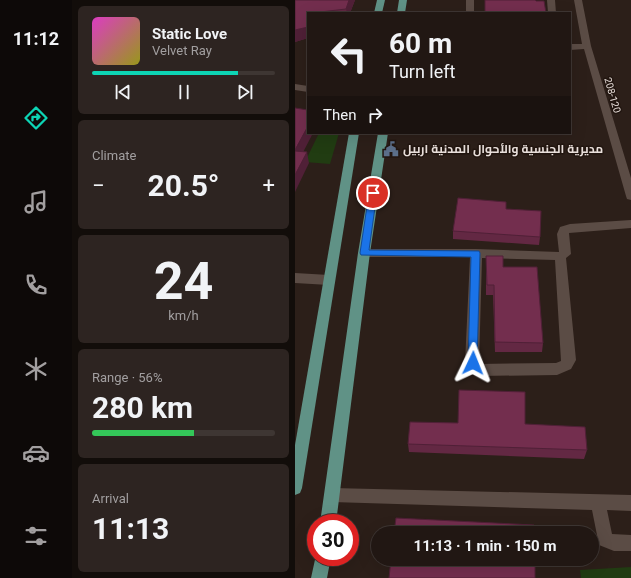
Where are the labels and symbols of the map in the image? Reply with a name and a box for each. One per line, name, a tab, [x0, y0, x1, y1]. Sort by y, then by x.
street label: 208-120	[602, 76, 623, 115]
public building icon: مديرية الجنسية والأحوال المدنية اربيل	[382, 140, 400, 158]
place label: مديرية الجنسية والأحوال المدنية اربيل	[403, 142, 603, 157]
pin	[356, 176, 390, 210]
position arrow	[452, 342, 494, 384]
speed limit sign: 30	[307, 514, 359, 566]

